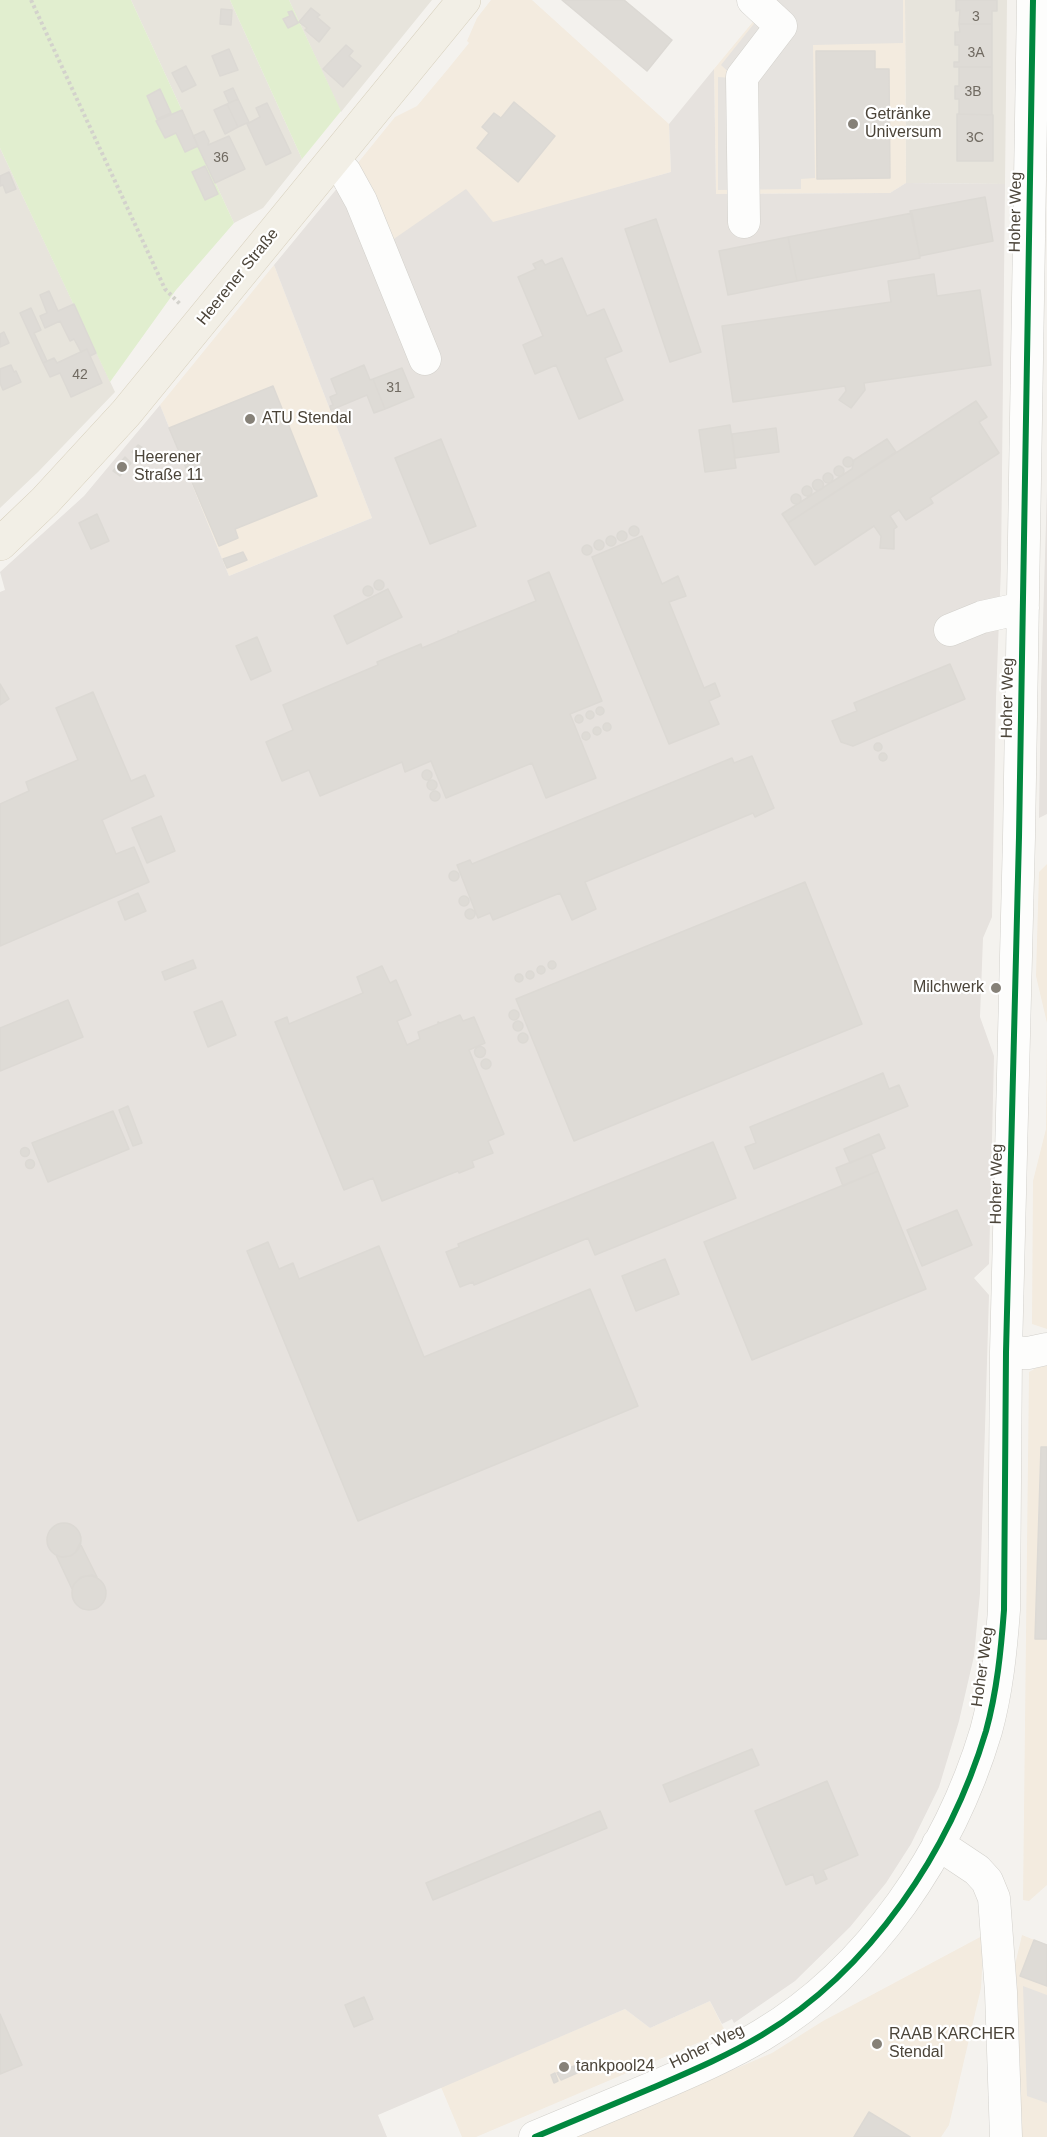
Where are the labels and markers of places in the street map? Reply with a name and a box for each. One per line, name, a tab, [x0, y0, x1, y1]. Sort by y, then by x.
place label: Getränke Universum	[865, 105, 941, 143]
marker: Getränke Universum	[846, 117, 860, 131]
place label: ATU Stendal	[262, 409, 352, 429]
marker: ATU Stendal	[243, 412, 257, 426]
place label: Heerener Straße 11	[134, 448, 203, 486]
marker: Heerener Straße 11	[115, 460, 129, 474]
place label: Milchwerk	[913, 978, 984, 998]
marker: Milchwerk	[989, 981, 1003, 995]
place label: RAAB KARCHER Stendal	[889, 2025, 1015, 2063]
marker: RAAB KARCHER Stendal	[870, 2037, 884, 2051]
place label: tankpool24	[576, 2057, 654, 2077]
marker: tankpool24	[557, 2060, 571, 2074]

